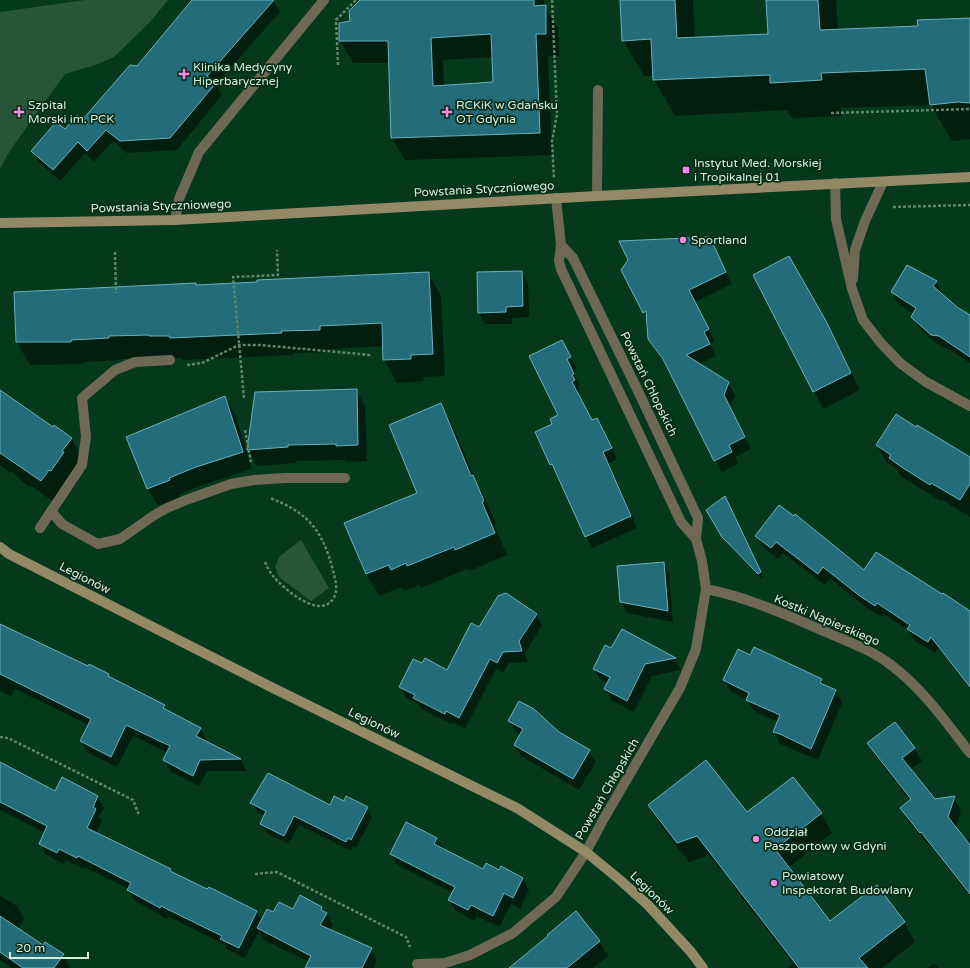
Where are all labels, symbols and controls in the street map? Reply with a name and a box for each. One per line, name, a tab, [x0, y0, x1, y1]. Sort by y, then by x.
place label: Klinika Medycyny Hiperbarycznej	[193, 60, 293, 88]
marker: Klinika Medycyny Hiperbarycznej	[178, 68, 190, 80]
place label: Szpital Morski im. PCK	[28, 98, 114, 126]
place label: RCKiK w Gdańsku OT Gdynia	[456, 98, 558, 126]
marker: Szpital Morski im. PCK	[13, 106, 25, 118]
marker: RCKiK w Gdańsku OT Gdynia	[441, 106, 453, 118]
place label: Instytut Med. Morskiej i Tropikalnej 01	[694, 156, 822, 184]
marker: Instytut Med. Morskiej i Tropikalnej 01	[681, 165, 691, 175]
street label: Powstania Styczniowego	[413, 178, 555, 200]
street label: Powstania Styczniowego	[90, 197, 232, 215]
place label: Sportland	[691, 233, 747, 247]
marker: Sportland	[678, 235, 688, 245]
street label: Powstań Chłopskich	[618, 329, 680, 439]
street label: Legionów	[57, 559, 113, 597]
street label: Kostki Napierskiego	[772, 591, 882, 649]
street label: Legionów	[346, 705, 402, 742]
street label: Powstań Chłopskich	[572, 736, 642, 842]
place label: Oddział Paszportowy w Gdyni	[764, 825, 887, 853]
marker: Oddział Paszportowy w Gdyni	[751, 834, 761, 844]
street label: Legionów	[627, 869, 677, 918]
place label: Powiatowy Inspektorat Budowlany	[782, 869, 914, 897]
marker: Powiatowy Inspektorat Budowlany	[769, 878, 779, 888]
scale bar	[10, 934, 88, 960]
text: 20 m	[16, 941, 45, 955]

